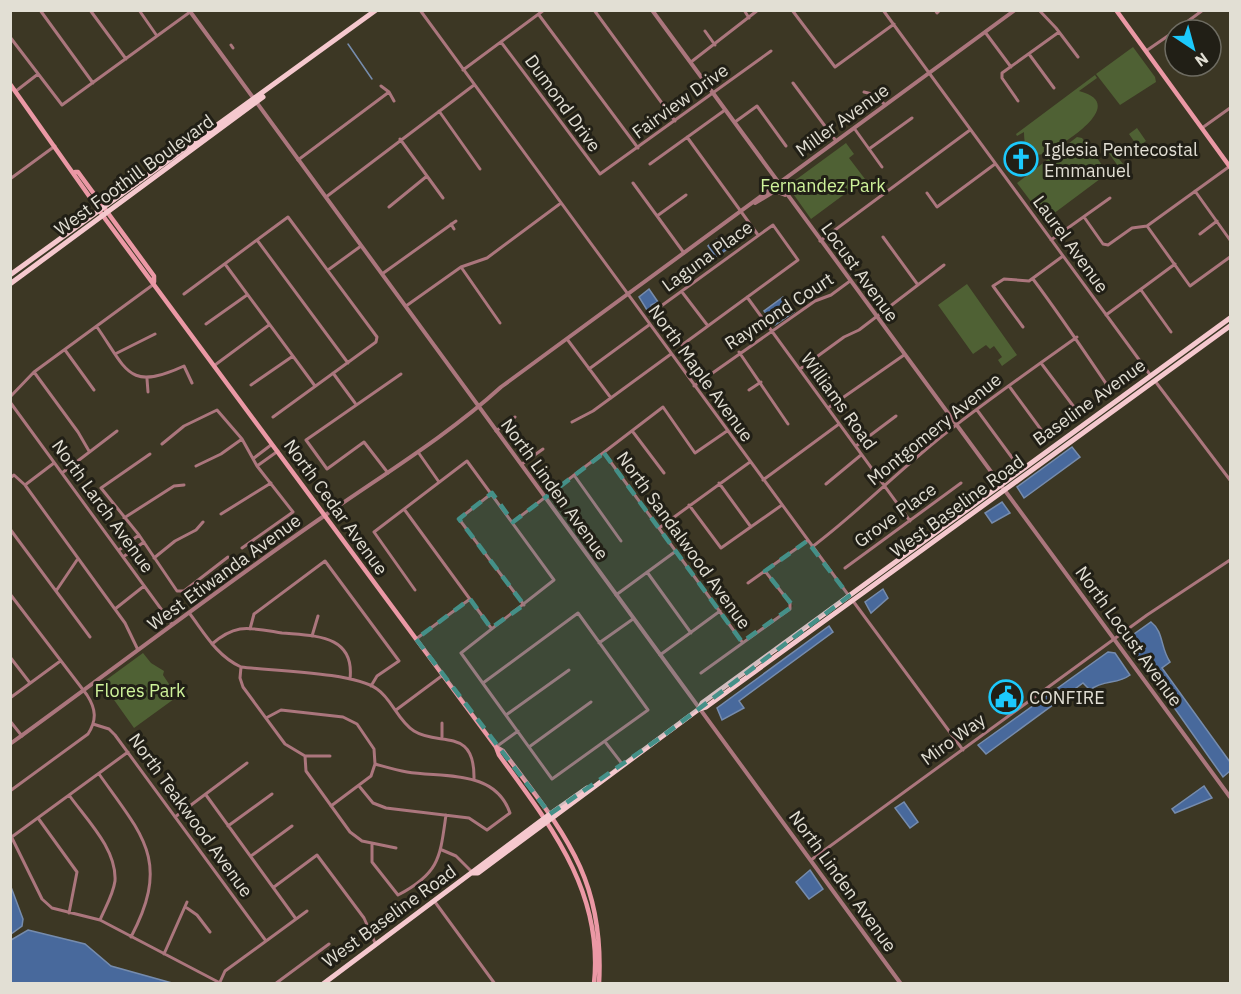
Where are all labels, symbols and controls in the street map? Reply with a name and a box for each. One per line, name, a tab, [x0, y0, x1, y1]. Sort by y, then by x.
north arrow	[1163, 18, 1223, 78]
text: N	[1191, 49, 1212, 72]
street label: Dumond Drive	[520, 50, 606, 156]
street label: Fairview Drive	[627, 58, 733, 144]
street label: Miller Avenue	[791, 78, 893, 162]
street label: West Foothill Boulevard	[50, 109, 218, 241]
place label: Iglesia Pentecostal Emmanuel	[1044, 138, 1198, 182]
church icon: Iglesia Pentecostal Emmanuel	[1003, 141, 1039, 177]
park label: Fernandez Park	[760, 174, 886, 197]
street label: Laurel Avenue	[1028, 191, 1114, 297]
street label: Laguna Place	[657, 215, 757, 297]
street label: Locust Avenue	[816, 218, 904, 326]
street label: Raymond Court	[720, 267, 838, 355]
street label: North Maple Avenue	[643, 300, 759, 446]
street label: Williams Road	[796, 348, 882, 454]
street label: Baseline Avenue	[1028, 353, 1150, 451]
street label: Montgomery Avenue	[862, 368, 1006, 490]
street label: North Linden Avenue	[496, 414, 614, 564]
street label: North Larch Avenue	[47, 435, 159, 577]
street label: North Cedar Avenue	[279, 435, 393, 580]
street label: North Sandalwood Avenue	[612, 447, 756, 633]
street label: West Baseline Road	[886, 450, 1028, 562]
street label: Grove Place	[849, 477, 941, 553]
street label: West Etiwanda Avenue	[143, 509, 305, 635]
street label: North Locust Avenue	[1070, 561, 1188, 711]
park label: Flores Park	[95, 679, 186, 702]
public building icon: CONFIRE	[988, 679, 1024, 715]
place label: CONFIRE	[1029, 686, 1105, 709]
street label: Miro Way	[916, 708, 990, 770]
street label: North Teakwood Avenue	[124, 729, 258, 902]
street label: North Linden Avenue	[784, 806, 902, 956]
street label: West Baseline Road	[318, 860, 460, 972]

